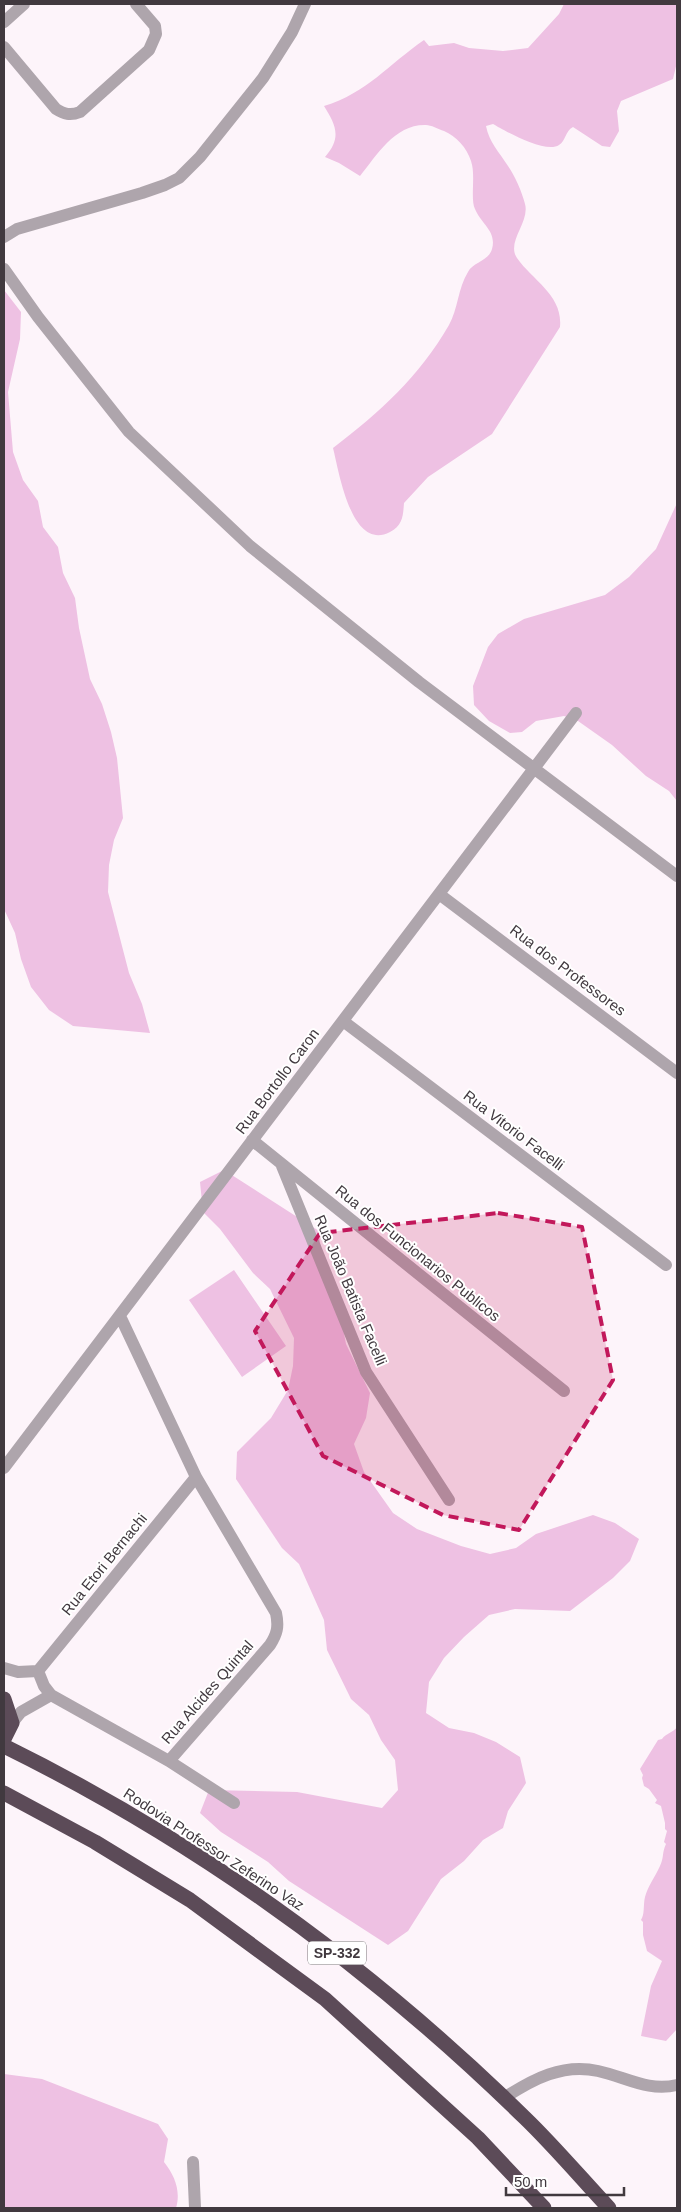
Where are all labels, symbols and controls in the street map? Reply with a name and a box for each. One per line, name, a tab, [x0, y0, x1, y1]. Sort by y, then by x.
street label: Rua dos Professores	[507, 921, 629, 1019]
street label: Rua Bortollo Caron	[232, 1025, 322, 1137]
street label: Rua Vitorio Facelli	[460, 1087, 568, 1173]
street label: Rua dos Funcionarios Publicos	[332, 1181, 504, 1325]
street label: Rua João Batista Facelli	[312, 1212, 390, 1368]
street label: Rua Etori Bernachi	[58, 1510, 150, 1618]
street label: Rua Alcides Quintal	[158, 1637, 256, 1747]
street label: Rodovia Professor Zeferino Vaz	[121, 1784, 307, 1914]
road number: SP-332	[308, 1942, 366, 1965]
scale bar	[506, 2164, 624, 2196]
text: 50 m	[514, 2173, 547, 2190]

